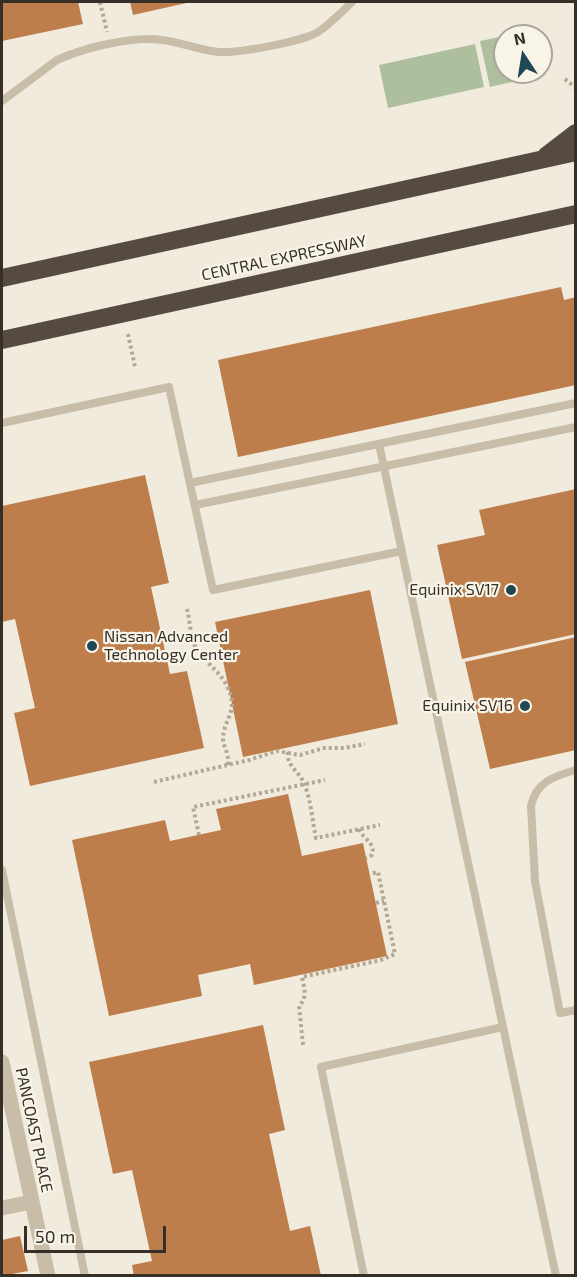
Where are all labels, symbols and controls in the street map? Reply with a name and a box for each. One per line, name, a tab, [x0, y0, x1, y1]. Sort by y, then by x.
north arrow	[493, 24, 553, 84]
text: N	[512, 27, 527, 48]
street label: CENTRAL EXPRESSWAY	[200, 231, 368, 285]
place label: Equinix SV17	[409, 580, 499, 600]
marker: Equinix SV17	[504, 583, 518, 597]
place label: Nissan Advanced Technology Center	[104, 627, 239, 665]
marker: Nissan Advanced Technology Center	[85, 639, 99, 653]
place label: Equinix SV16	[422, 696, 513, 716]
marker: Equinix SV16	[518, 699, 532, 713]
street label: PANCOAST PLACE	[11, 1066, 57, 1194]
scale bar	[27, 1214, 170, 1252]
text: 50 m	[35, 1225, 75, 1247]

